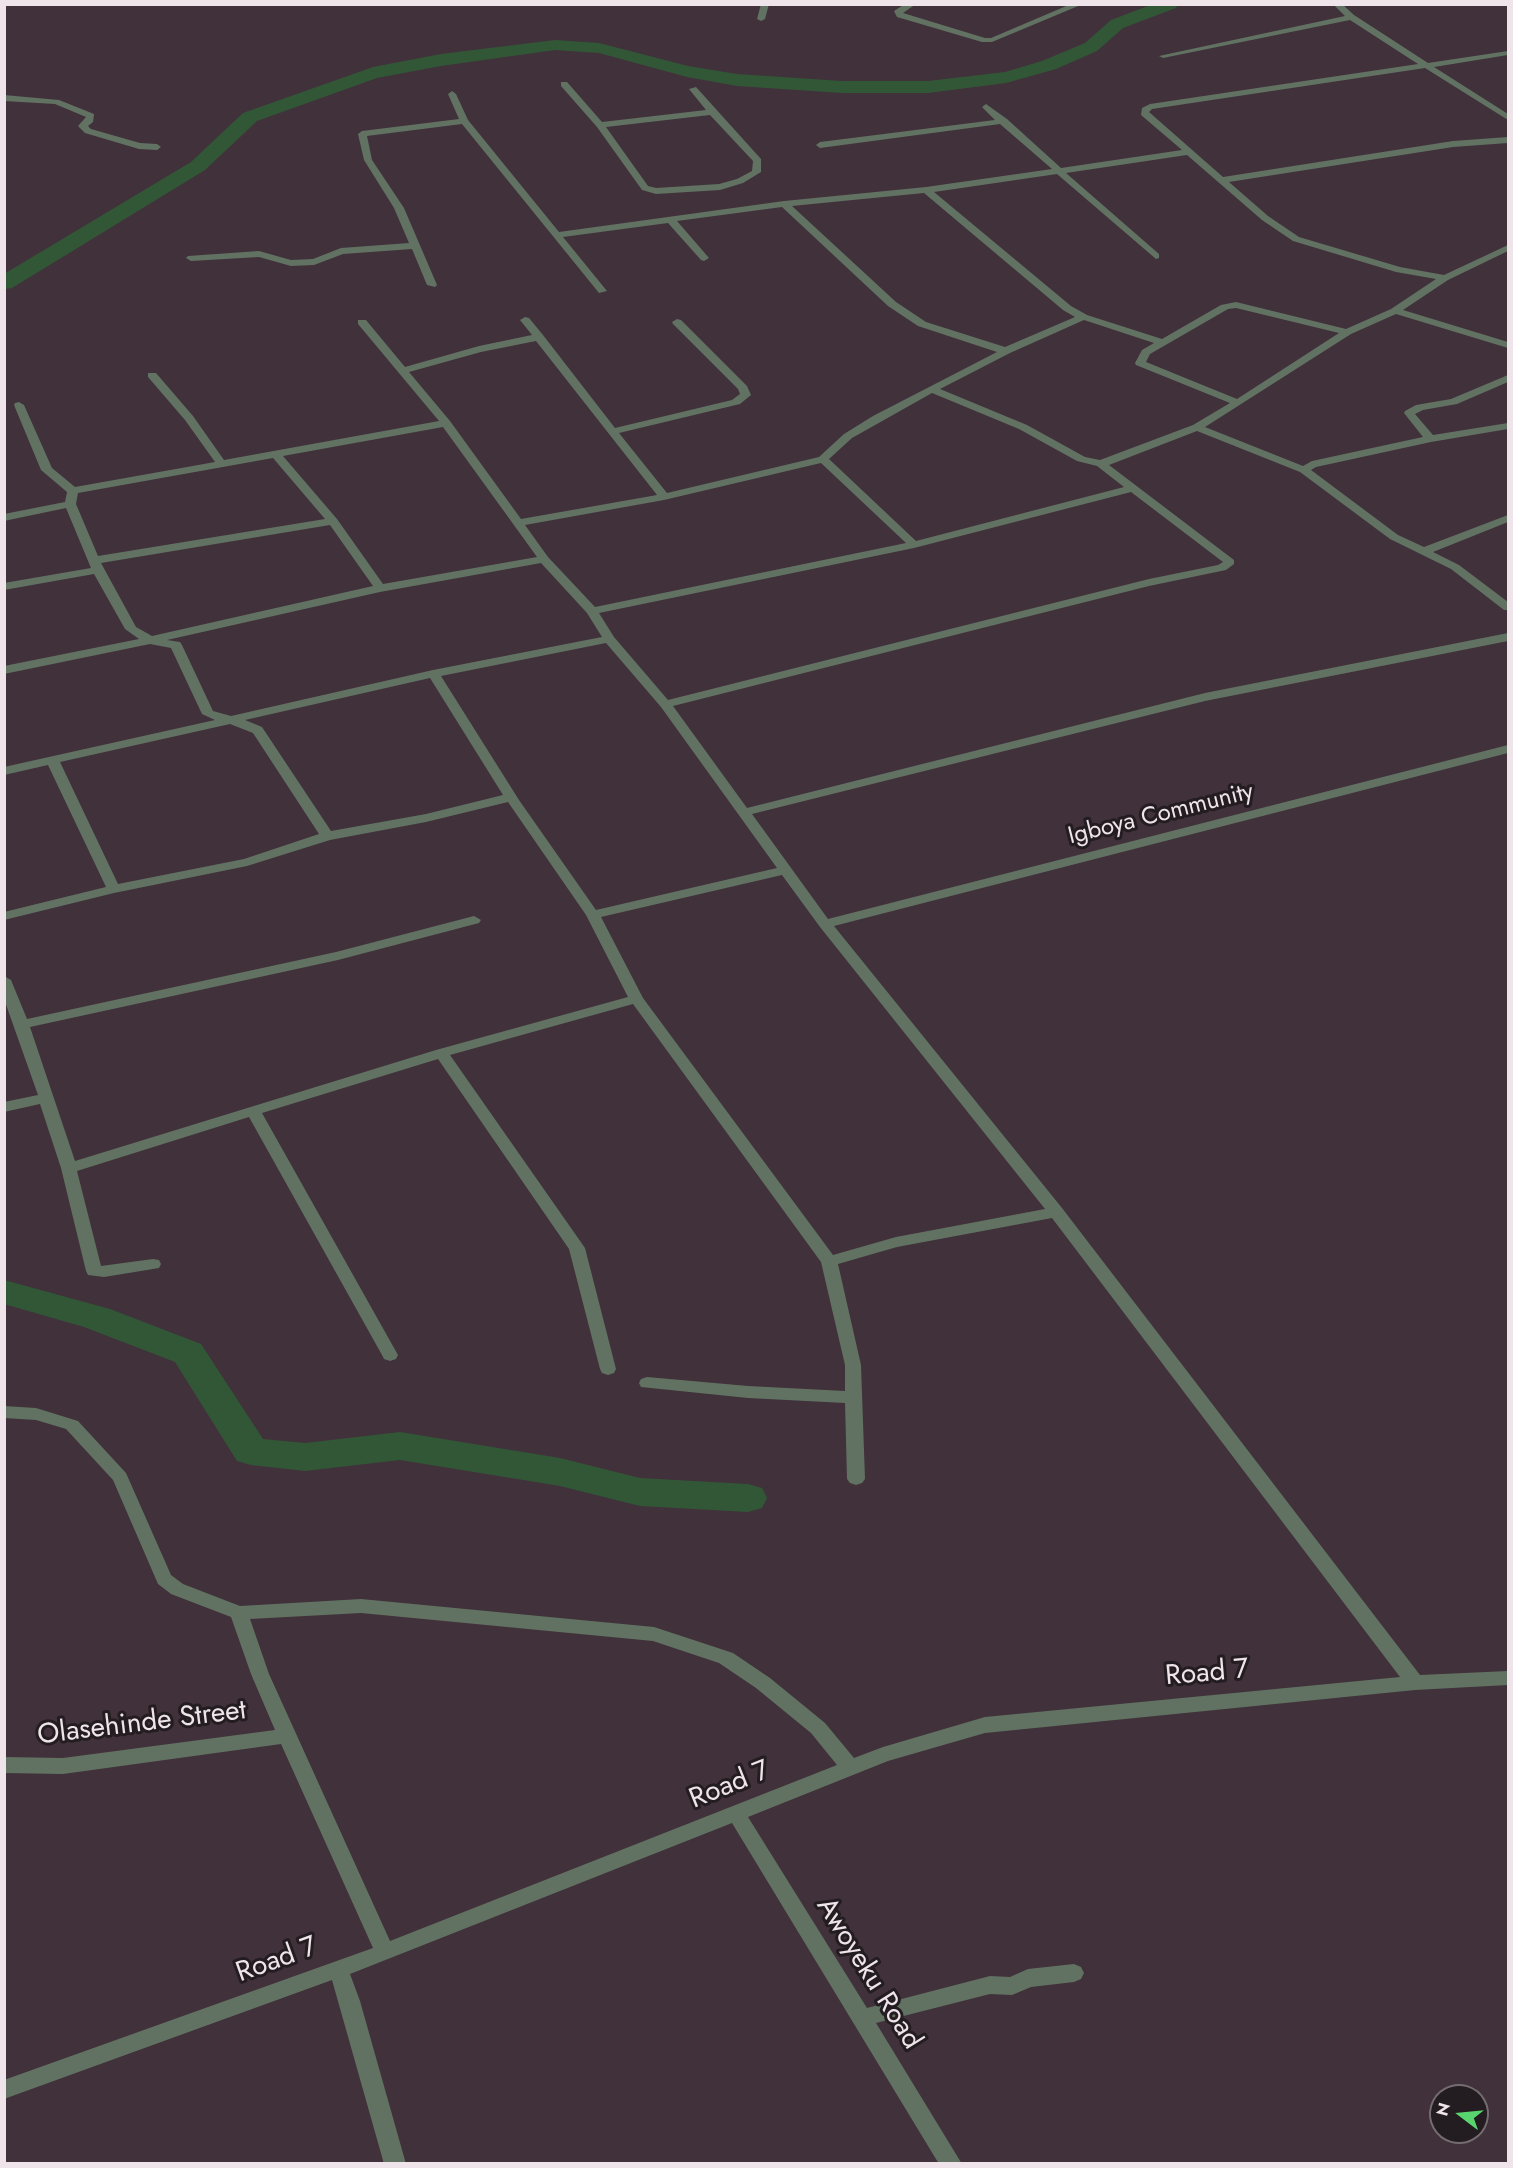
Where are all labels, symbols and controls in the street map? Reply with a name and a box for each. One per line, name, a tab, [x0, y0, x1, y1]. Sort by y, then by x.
street label: Igboya Community	[1065, 778, 1257, 852]
street label: Road 7	[1164, 1654, 1250, 1694]
street label: Olasehinde Street	[36, 1695, 248, 1753]
street label: Road 7	[685, 1755, 775, 1817]
street label: Awoyeku Road	[808, 1892, 928, 2056]
street label: Road 7	[232, 1931, 322, 1991]
north arrow	[1429, 2084, 1489, 2144]
text: N	[1430, 2100, 1456, 2119]

